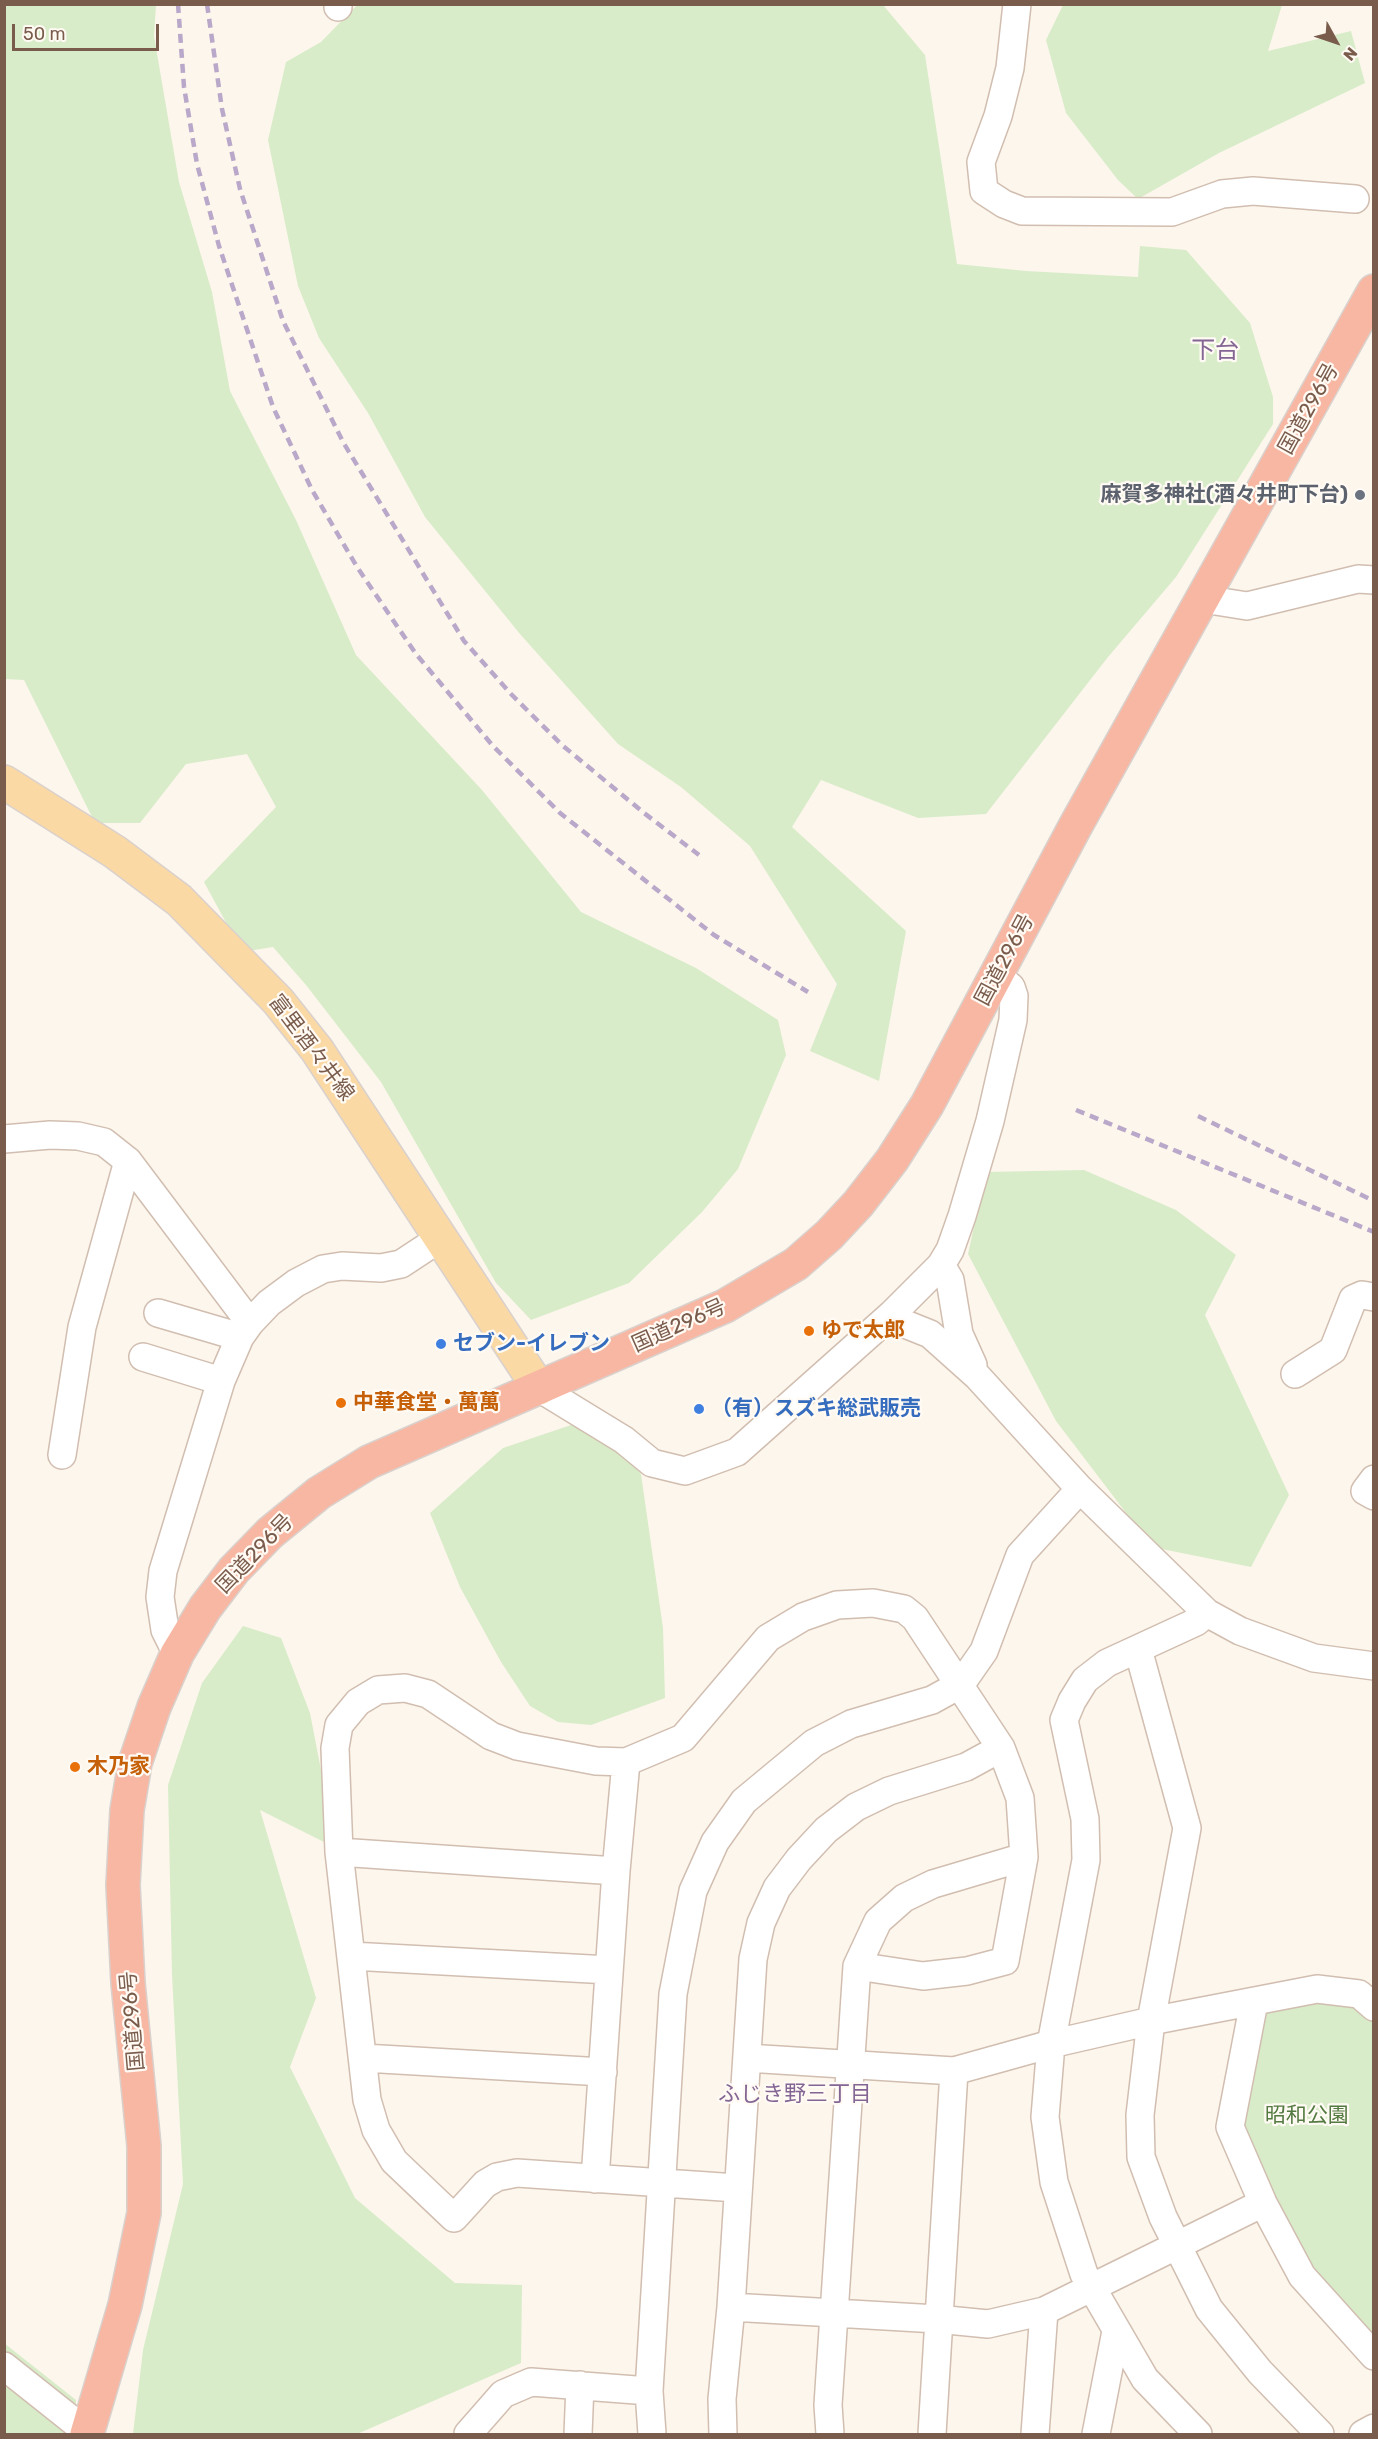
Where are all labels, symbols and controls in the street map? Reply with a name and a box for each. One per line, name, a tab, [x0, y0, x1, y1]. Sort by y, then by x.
scale bar	[15, 12, 162, 50]
north arrow	[1306, 12, 1366, 72]
text: 50 m	[23, 23, 66, 45]
text: N	[1339, 43, 1361, 64]
district label: 下台	[1191, 337, 1239, 365]
street label: 国道296号	[1274, 359, 1344, 459]
place label: 麻賀多神社(酒々井町下台)	[1101, 482, 1348, 508]
marker: 麻賀多神社(酒々井町下台)	[1353, 488, 1367, 502]
street label: 国道296号	[970, 910, 1040, 1010]
street label: 富里酒々井線	[263, 990, 359, 1106]
street label: 国道296号	[628, 1294, 730, 1358]
place label: ゆで太郎	[821, 1318, 905, 1344]
marker: ゆで太郎	[802, 1324, 816, 1338]
place label: セブン-イレブン	[453, 1331, 610, 1357]
marker: セブン-イレブン	[434, 1337, 448, 1351]
place label: 中華食堂・萬萬	[353, 1390, 500, 1416]
marker: 中華食堂・萬萬	[334, 1396, 348, 1410]
place label: （有）スズキ総武販売	[711, 1396, 921, 1422]
marker: （有）スズキ総武販売	[692, 1402, 706, 1416]
street label: 国道296号	[211, 1509, 299, 1599]
place label: 木乃家	[87, 1754, 150, 1780]
marker: 木乃家	[68, 1760, 82, 1774]
street label: 国道296号	[116, 1970, 150, 2072]
district label: ふじき野三丁目	[718, 2082, 872, 2108]
park label: 昭和公園	[1265, 2103, 1349, 2129]

